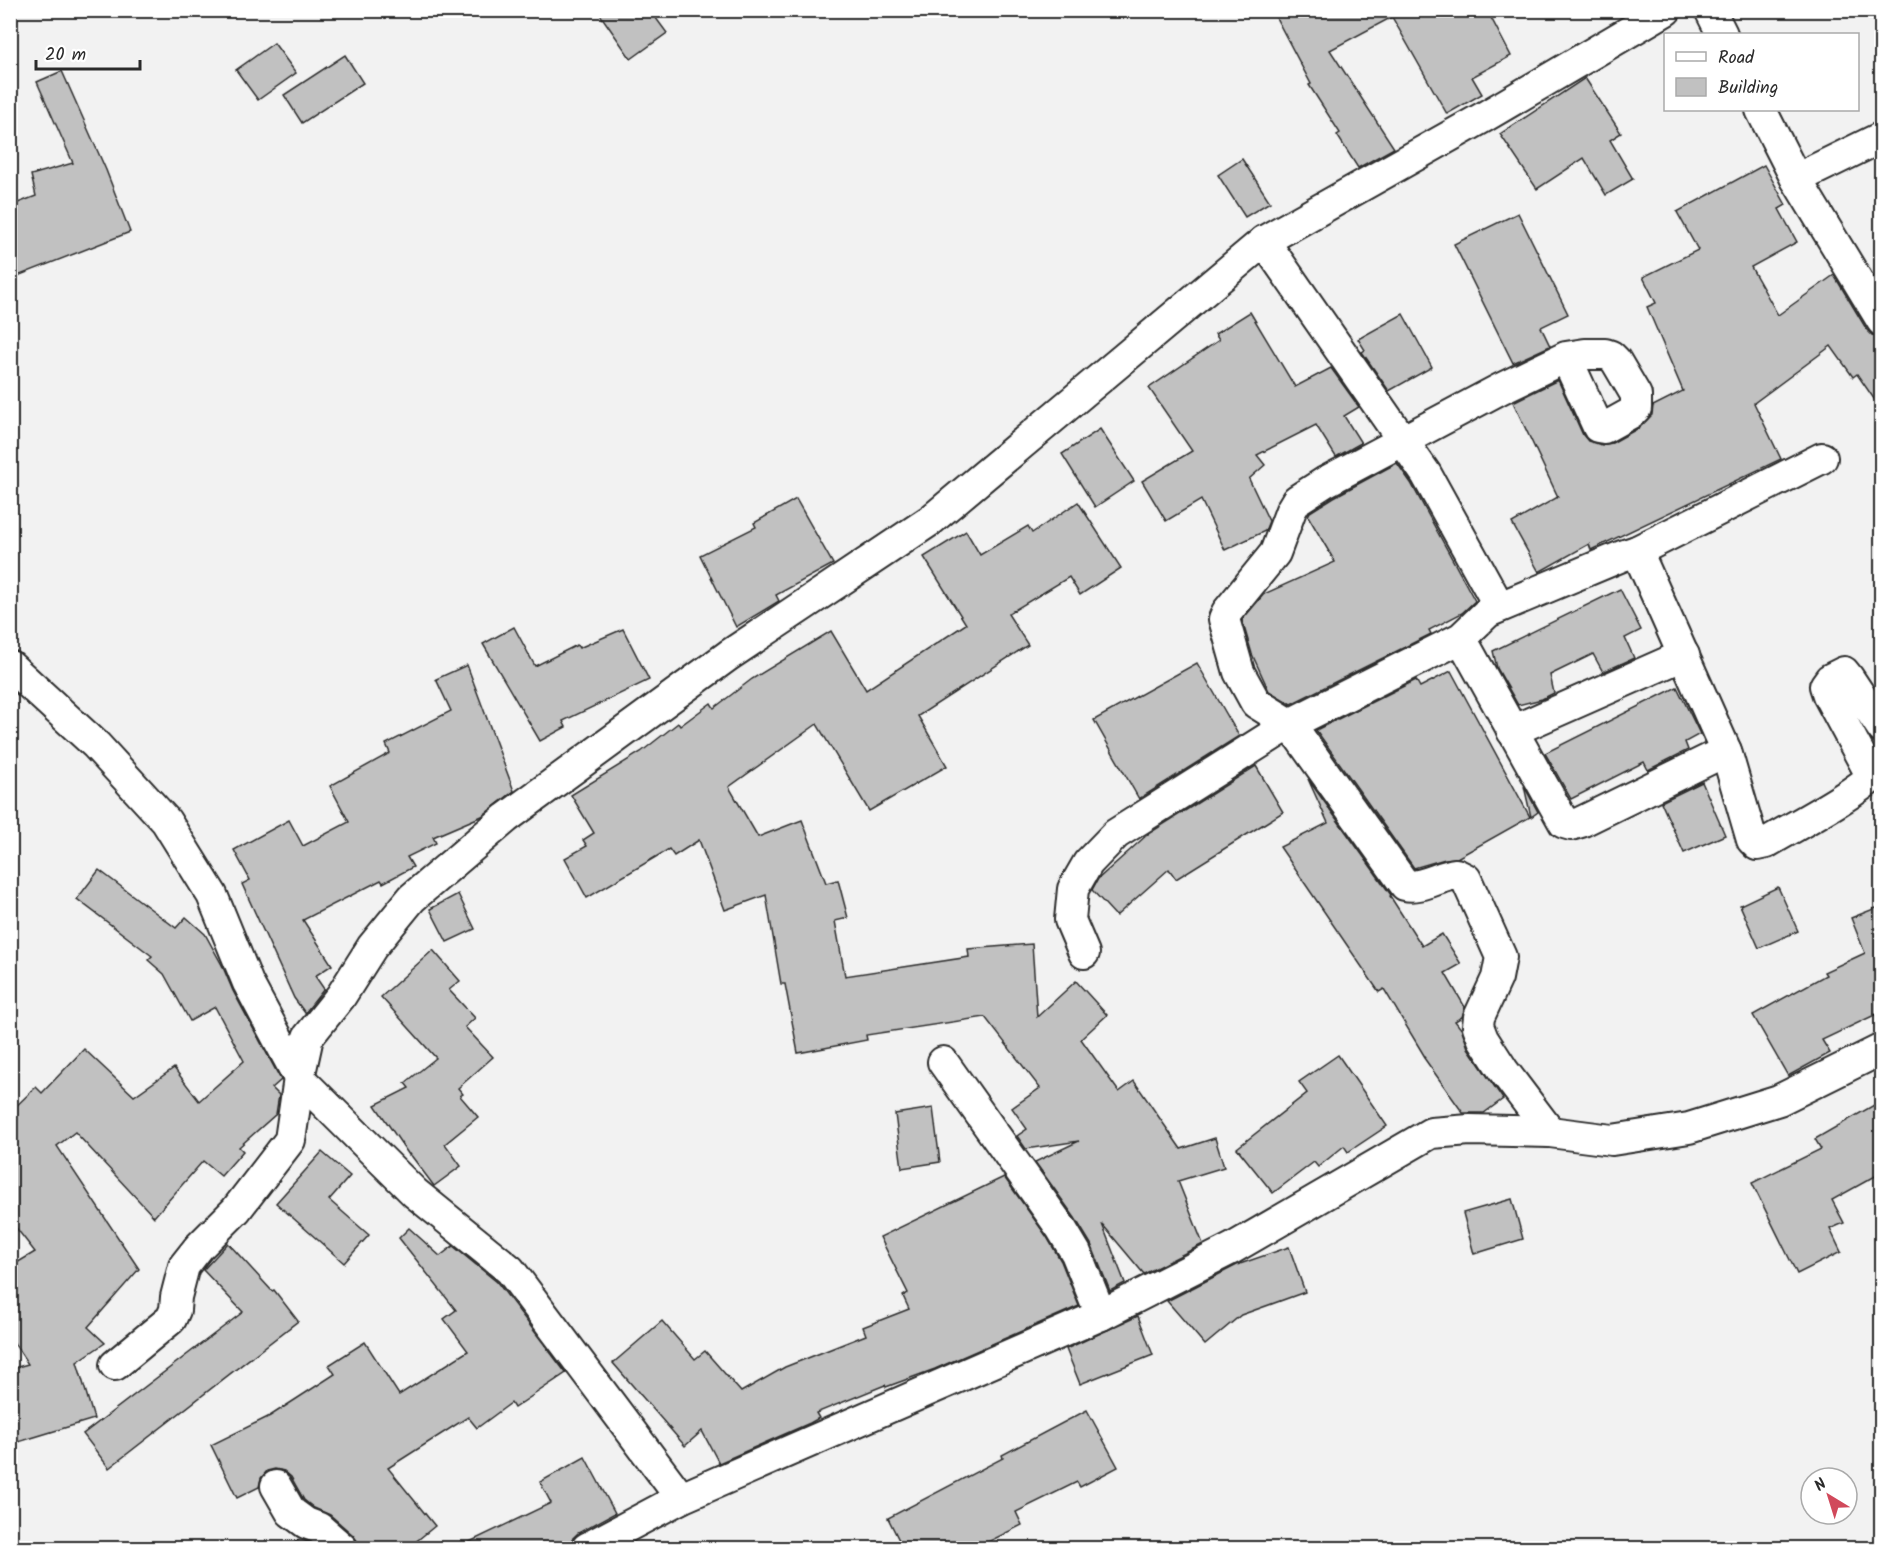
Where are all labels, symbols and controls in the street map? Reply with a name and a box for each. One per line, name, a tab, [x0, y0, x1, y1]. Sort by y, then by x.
scale bar	[36, 33, 140, 71]
legend	[1664, 33, 1859, 111]
text: 20 m	[45, 41, 86, 70]
text: Road	[1718, 44, 1755, 73]
text: Building	[1718, 74, 1778, 103]
north arrow	[1799, 1466, 1859, 1526]
text: N	[1809, 1472, 1832, 1498]

